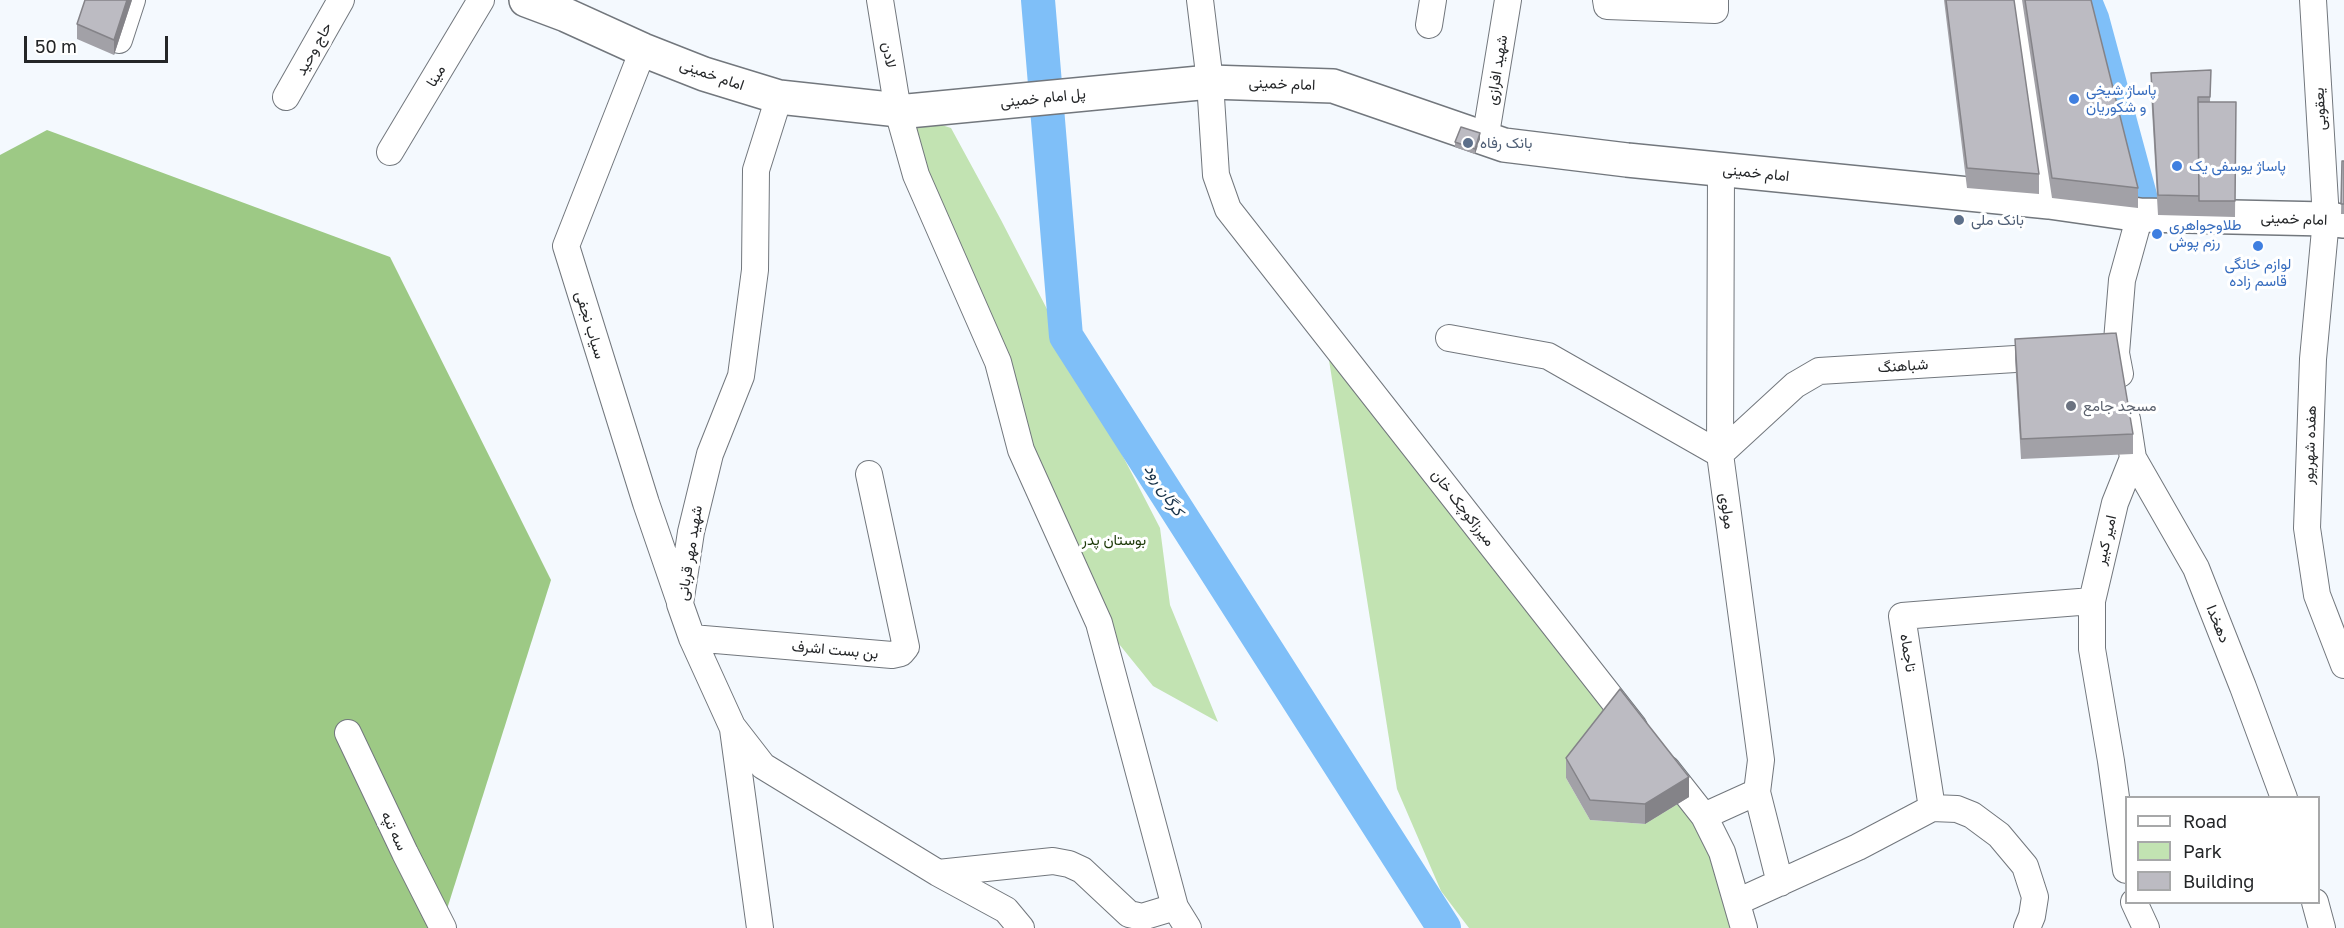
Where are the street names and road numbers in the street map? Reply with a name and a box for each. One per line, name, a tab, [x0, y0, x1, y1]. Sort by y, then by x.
street label: حاج وحید	[292, 19, 336, 79]
street label: شهید افرازی	[1483, 34, 1511, 106]
street label: لادن	[878, 41, 900, 69]
street label: امام خمینی	[677, 56, 747, 94]
street label: مینا	[423, 62, 449, 90]
street label: امام خمینی	[1248, 74, 1316, 94]
street label: پل امام خمینی	[999, 85, 1087, 111]
street label: یعقوبی	[2310, 87, 2330, 131]
street label: امام خمینی	[1722, 161, 1790, 185]
street label: امام خمینی	[2260, 209, 2328, 229]
street label: سیاب نجفی	[571, 289, 609, 361]
street label: شباهنگ	[1877, 355, 1929, 377]
street label: هفده شهریور	[2300, 405, 2320, 485]
street label: میرزاکوچک خان	[1427, 466, 1499, 550]
street label: مولوی	[1716, 492, 1738, 530]
street label: شهید مهر قربانی	[674, 504, 706, 602]
street label: امیر کبیر	[2092, 513, 2120, 567]
street label: دهخدا	[2202, 602, 2234, 646]
street label: تاجماه	[1896, 633, 1920, 673]
street label: بن بست اشرف	[791, 637, 879, 663]
street label: سه تپه	[377, 809, 411, 853]

